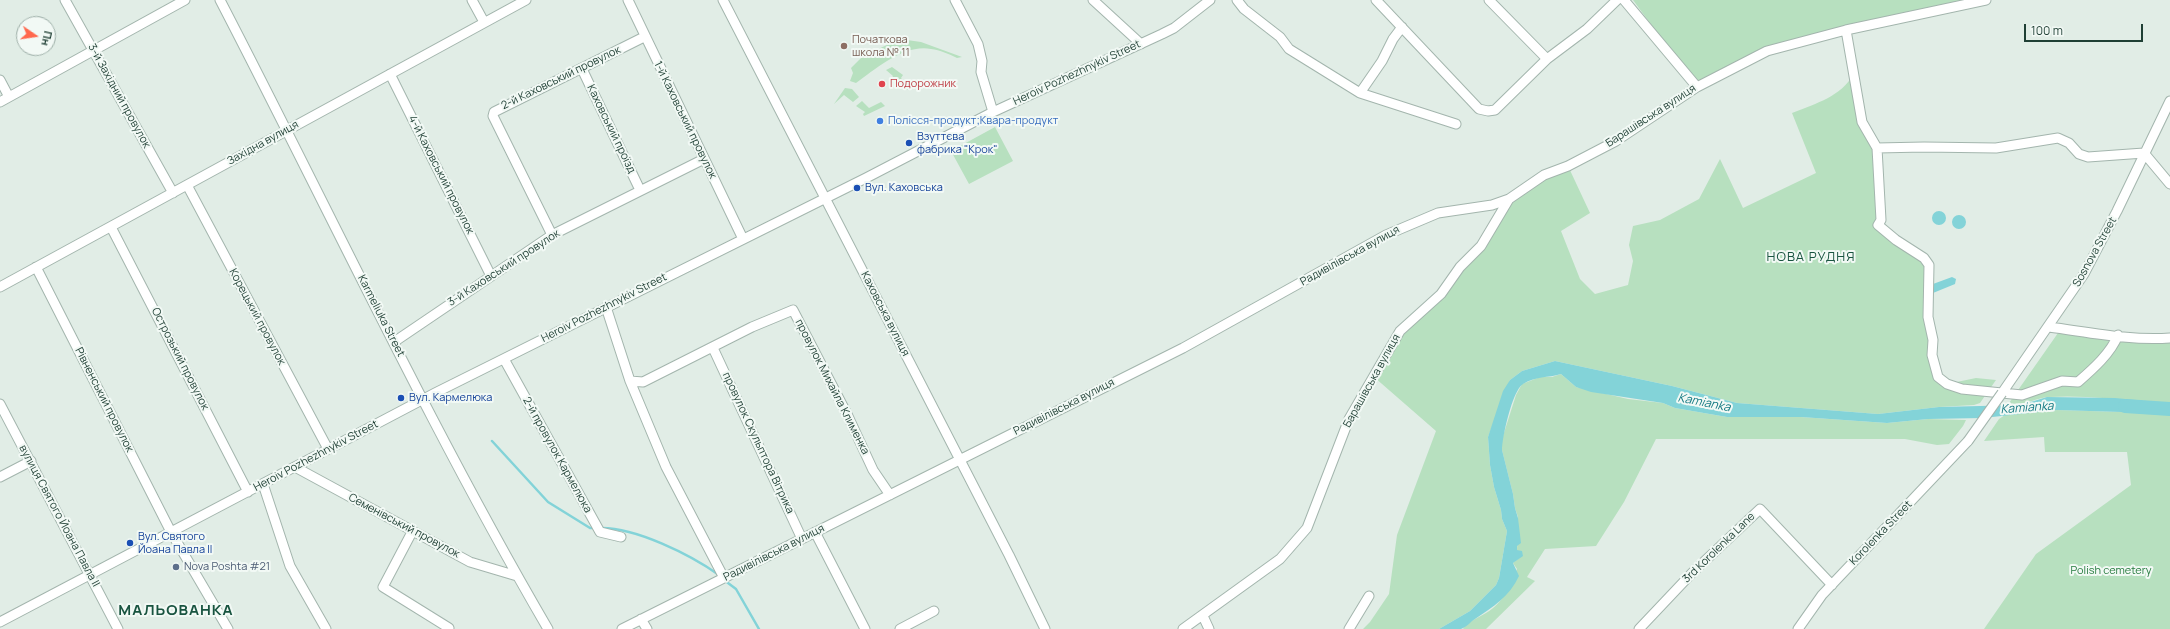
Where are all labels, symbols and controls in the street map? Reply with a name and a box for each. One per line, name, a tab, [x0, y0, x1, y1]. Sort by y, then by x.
north arrow	[16, 16, 56, 56]
scale bar	[2026, 16, 2145, 42]
text: 100 m	[2031, 22, 2063, 39]
text: Пн	[38, 30, 56, 47]
place label: Початкова школа № 11	[852, 33, 910, 59]
street label: Heroiv Pozhezhnykiv Street	[1011, 38, 1143, 108]
marker: Початкова школа № 11	[839, 41, 849, 51]
street label: 3-й Західний провулок	[85, 42, 153, 150]
street label: 2-й Каховський провулок	[499, 43, 623, 113]
street label: 1-й Каховський провулок	[651, 59, 719, 181]
place label: Подорожник	[890, 77, 956, 91]
marker: Подорожник	[877, 79, 887, 89]
street label: Барашівська вулиця	[1603, 82, 1699, 150]
street label: Каховський проїзд	[584, 83, 638, 175]
street label: 4-й Каховський провулок	[405, 113, 477, 237]
place label: Полісся-продукт;Квара-продукт	[888, 114, 1058, 128]
marker: Полісся-продукт;Квара-продукт	[875, 116, 885, 126]
street label: Західна вулиця	[225, 118, 301, 168]
place label: Взуттєва фабрика "Крок"	[917, 130, 998, 156]
marker: Взуттєва фабрика "Крок"	[904, 138, 914, 148]
place label: Вул. Каховська	[865, 181, 943, 195]
marker: Вул. Каховська	[852, 183, 862, 193]
street label: Sosnova Street	[2070, 215, 2120, 289]
street label: Радивілівська вулиця	[1298, 223, 1402, 289]
street label: 3-й Каховський провулок	[445, 227, 563, 309]
district label: НОВА РУДНЯ	[1767, 249, 1855, 265]
street label: Корецький провулок	[226, 266, 288, 368]
street label: Каховська вулиця	[858, 269, 912, 359]
street label: Heroiv Pozhezhnykiv Street	[539, 271, 669, 345]
street label: Karmeliuka Street	[355, 273, 407, 359]
street label: Острозький провулок	[148, 306, 212, 412]
street label: провулок Михайла Клименка	[792, 317, 872, 457]
street label: Барашівська вулиця	[1341, 332, 1403, 430]
street label: Рівненський провулок	[72, 345, 136, 455]
street label: провулок Скульптора Вітрика	[719, 370, 797, 516]
street label: Радивілівська вулиця	[1011, 376, 1117, 438]
place label: Вул. Кармелюка	[409, 391, 492, 405]
water label: Kamianka	[1677, 391, 1731, 415]
marker: Вул. Кармелюка	[396, 393, 406, 403]
street label: 2-й провулок Кармелюка	[520, 395, 594, 515]
water label: Kamianka	[2000, 399, 2054, 417]
street label: Heroiv Pozhezhnykiv Street	[252, 418, 380, 494]
street label: вулиця Святого Йоана Павла II	[16, 443, 102, 589]
street label: Семенівський провулок	[346, 491, 462, 561]
street label: Korolenka Street	[1847, 498, 1915, 568]
street label: 3rd Korolenka Lane	[1680, 510, 1758, 586]
street label: Радивілівська вулиця	[721, 522, 827, 584]
place label: Вул. Святого Йоана Павла ІІ	[138, 530, 212, 556]
marker: Вул. Святого Йоана Павла ІІ	[125, 538, 135, 548]
place label: Nova Poshta #21	[184, 560, 270, 574]
marker: Nova Poshta #21	[171, 562, 181, 572]
park label: Polish cemetery	[2071, 564, 2151, 578]
district label: МАЛЬОВАНКА	[118, 602, 234, 620]

